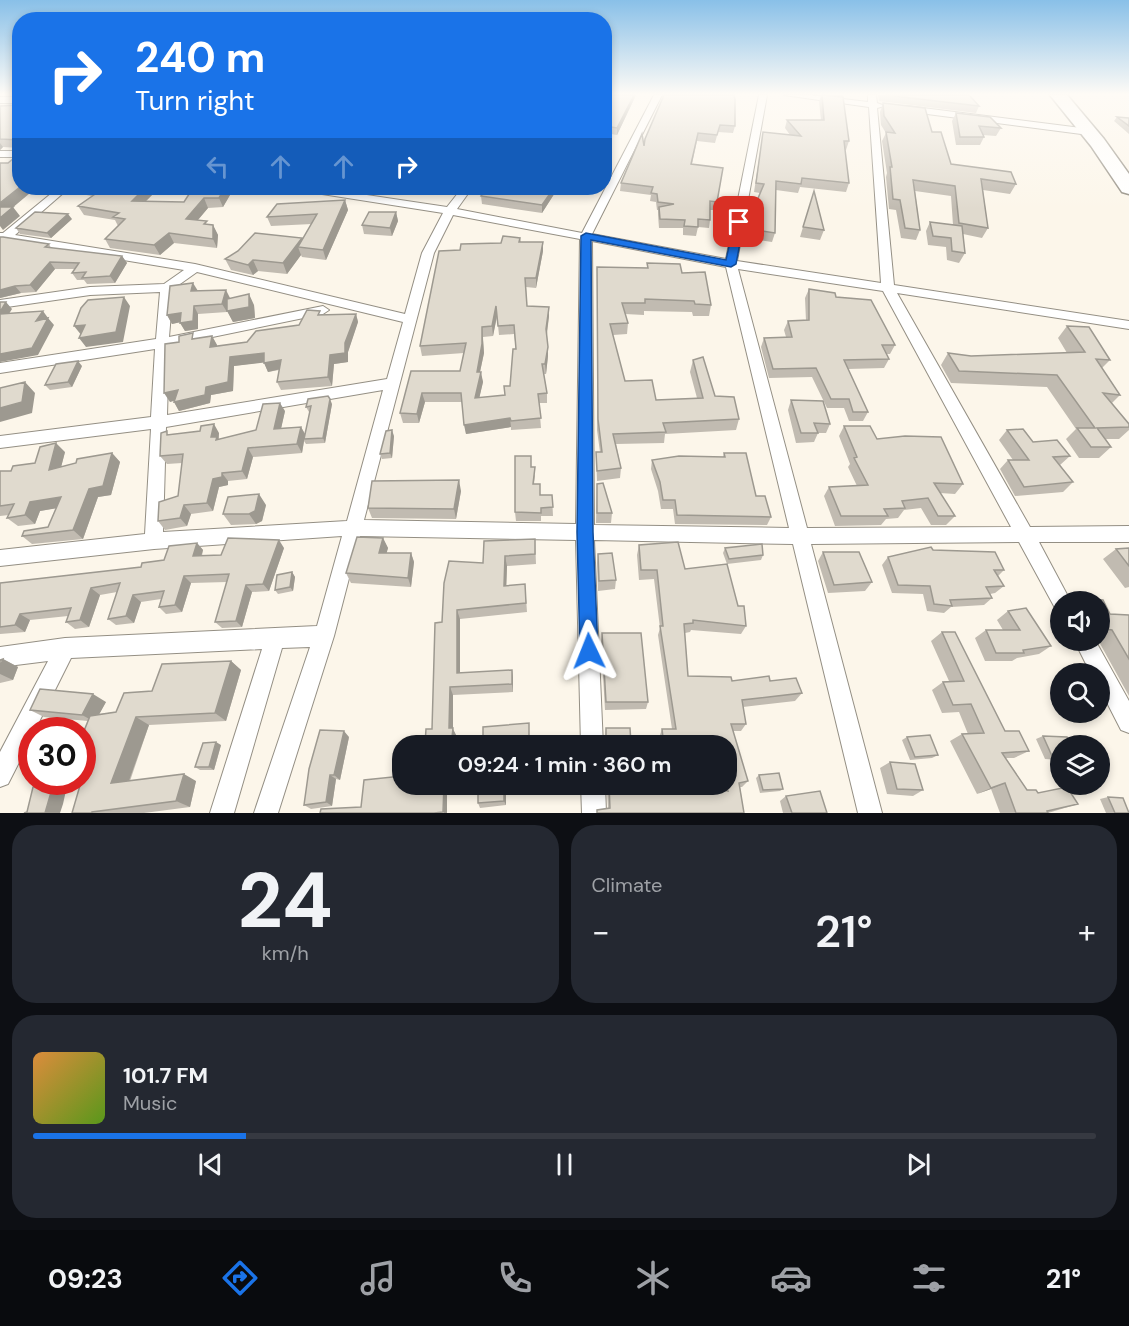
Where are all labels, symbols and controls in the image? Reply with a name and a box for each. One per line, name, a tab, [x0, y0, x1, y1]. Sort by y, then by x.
text: 240 m	[135, 30, 265, 85]
icon: right	[36, 36, 114, 114]
text: Turn right	[135, 83, 255, 118]
icon: left	[201, 150, 234, 183]
icon: ahead	[264, 150, 297, 183]
icon: ahead	[327, 150, 360, 183]
icon: right	[390, 150, 423, 183]
pin	[713, 196, 764, 247]
icon: arrive	[722, 205, 755, 238]
map controls	[1050, 591, 1110, 795]
button: sound	[1050, 591, 1110, 651]
position arrow	[557, 619, 621, 683]
button: search	[1050, 663, 1110, 723]
speed limit sign: 30	[18, 717, 96, 795]
button: layers	[1050, 735, 1110, 795]
text: 09:24 · 1 min · 360 m	[458, 750, 671, 779]
text: 24	[238, 850, 333, 951]
text: Climate	[592, 872, 662, 898]
text: 21°	[815, 902, 873, 961]
text: −	[592, 910, 610, 953]
text: +	[1078, 910, 1096, 953]
text: km/h	[262, 940, 309, 966]
text: 101.7 FM	[123, 1061, 208, 1090]
text: Music	[123, 1090, 178, 1116]
icon: previous	[194, 1148, 227, 1181]
icon: pause	[548, 1148, 581, 1181]
icon: next	[902, 1148, 935, 1181]
icon: directions	[219, 1257, 261, 1299]
icon: music	[357, 1257, 399, 1299]
icon: phone	[494, 1257, 536, 1299]
icon: climate	[632, 1257, 674, 1299]
icon: car	[770, 1257, 812, 1299]
icon: filters	[908, 1257, 950, 1299]
text: 09:23	[48, 1261, 123, 1296]
text: 21°	[1046, 1261, 1081, 1296]

